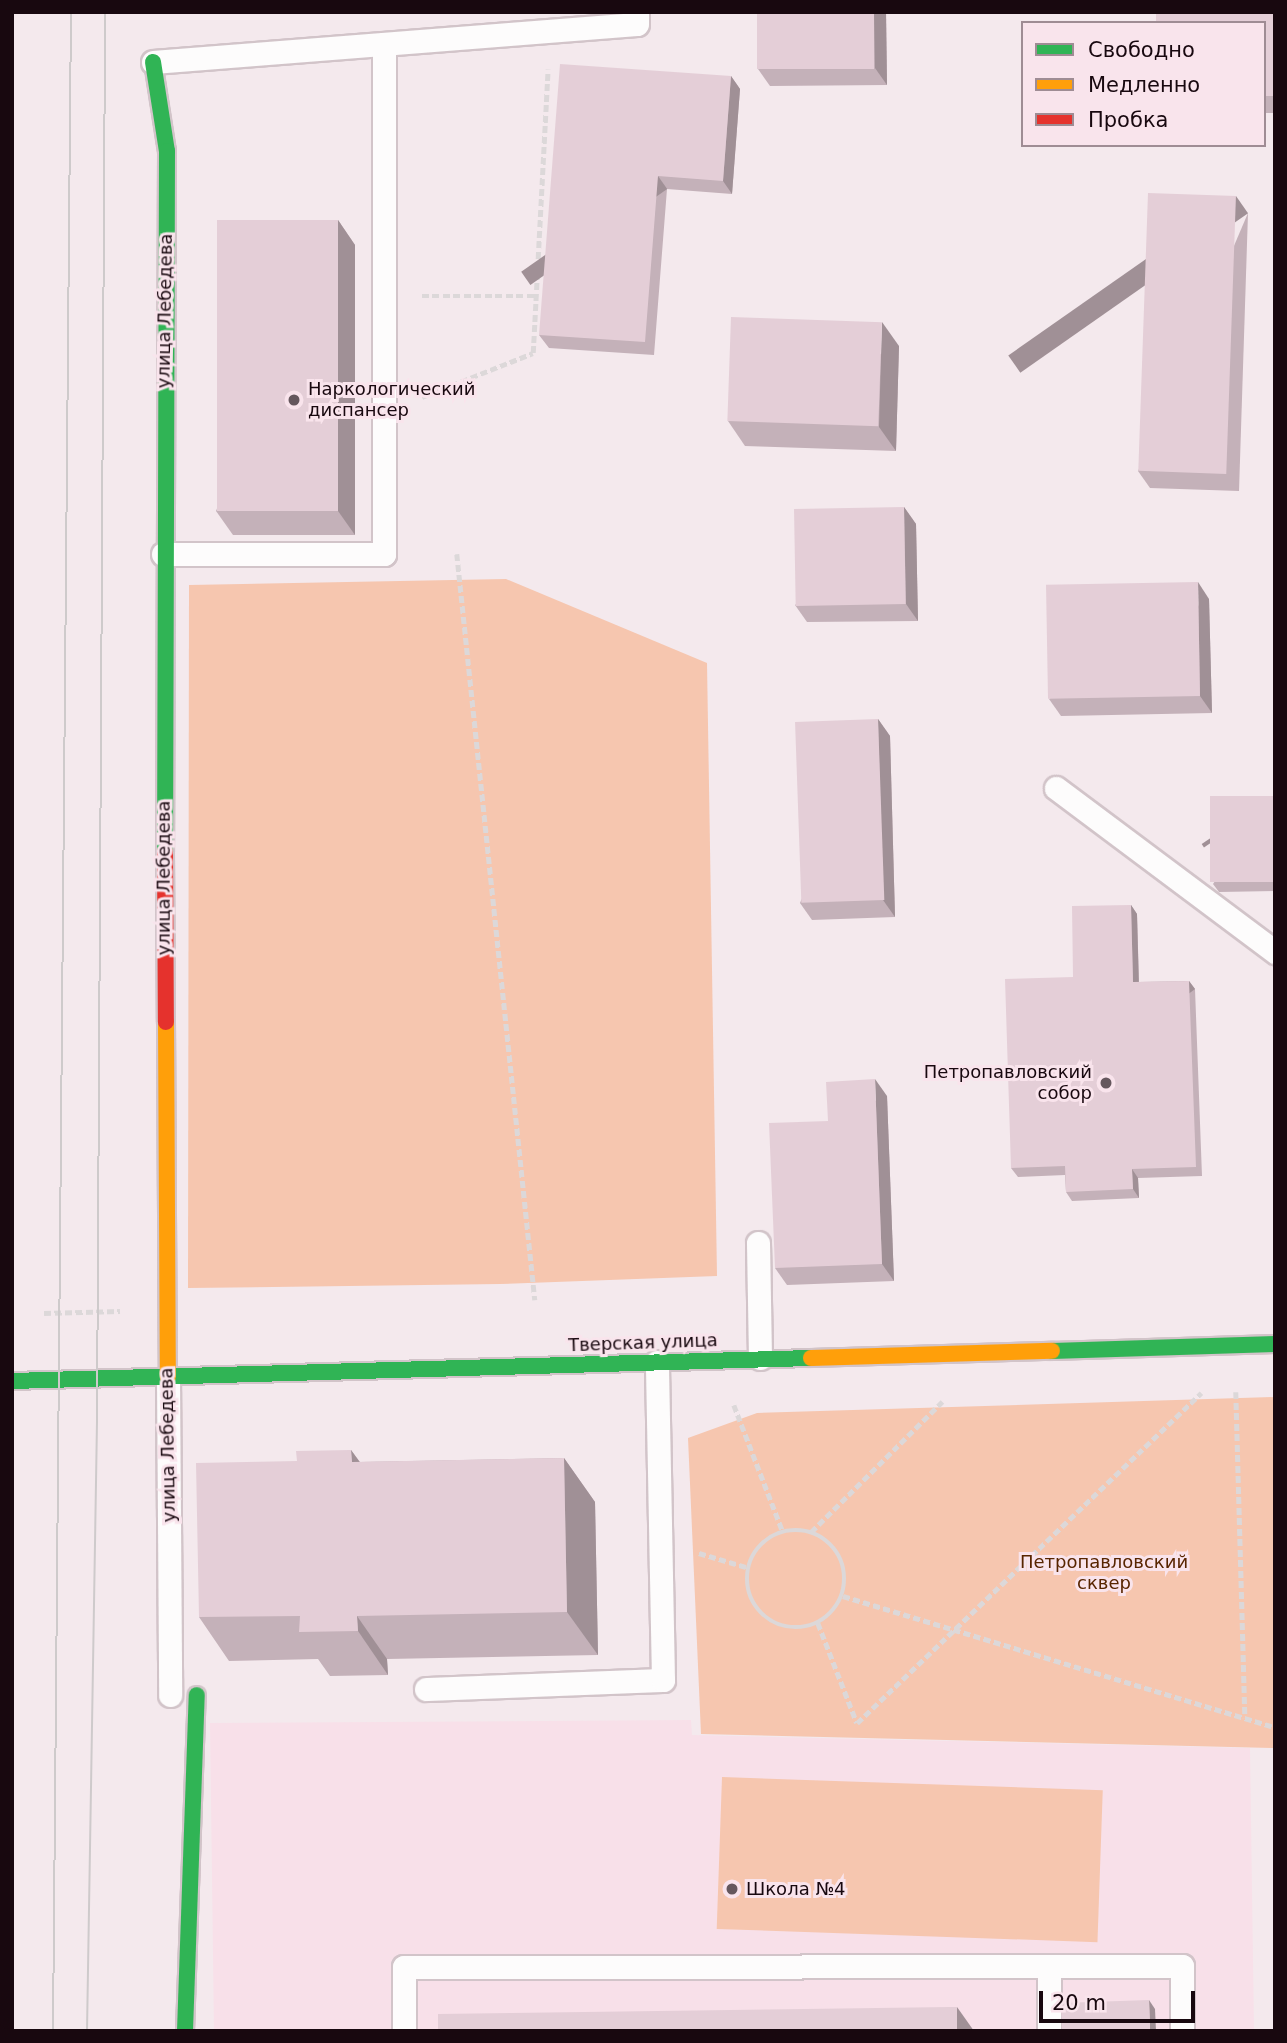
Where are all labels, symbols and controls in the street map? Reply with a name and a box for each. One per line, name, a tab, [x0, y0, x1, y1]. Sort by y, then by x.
legend	[1021, 21, 1266, 147]
text: Свободно	[1088, 38, 1195, 62]
text: Медленно	[1088, 73, 1200, 97]
text: Пробка	[1088, 108, 1168, 132]
street label: улица Лебедева	[153, 233, 177, 389]
place label: Наркологический диспансер	[308, 379, 475, 422]
marker: Наркологический диспансер	[286, 392, 302, 408]
street label: улица Лебедева	[153, 801, 175, 955]
place label: Петропавловский собор	[924, 1062, 1092, 1104]
marker: Петропавловский собор	[1098, 1075, 1114, 1091]
street label: Тверская улица	[568, 1330, 718, 1356]
street label: улица Лебедева	[156, 1367, 180, 1523]
park label: Петропавловский сквер	[1020, 1552, 1188, 1594]
place label: Школа №4	[746, 1878, 846, 1900]
marker: Школа №4	[724, 1881, 740, 1897]
scale bar	[1042, 1976, 1198, 2020]
text: 20 m	[1052, 1991, 1106, 2015]

